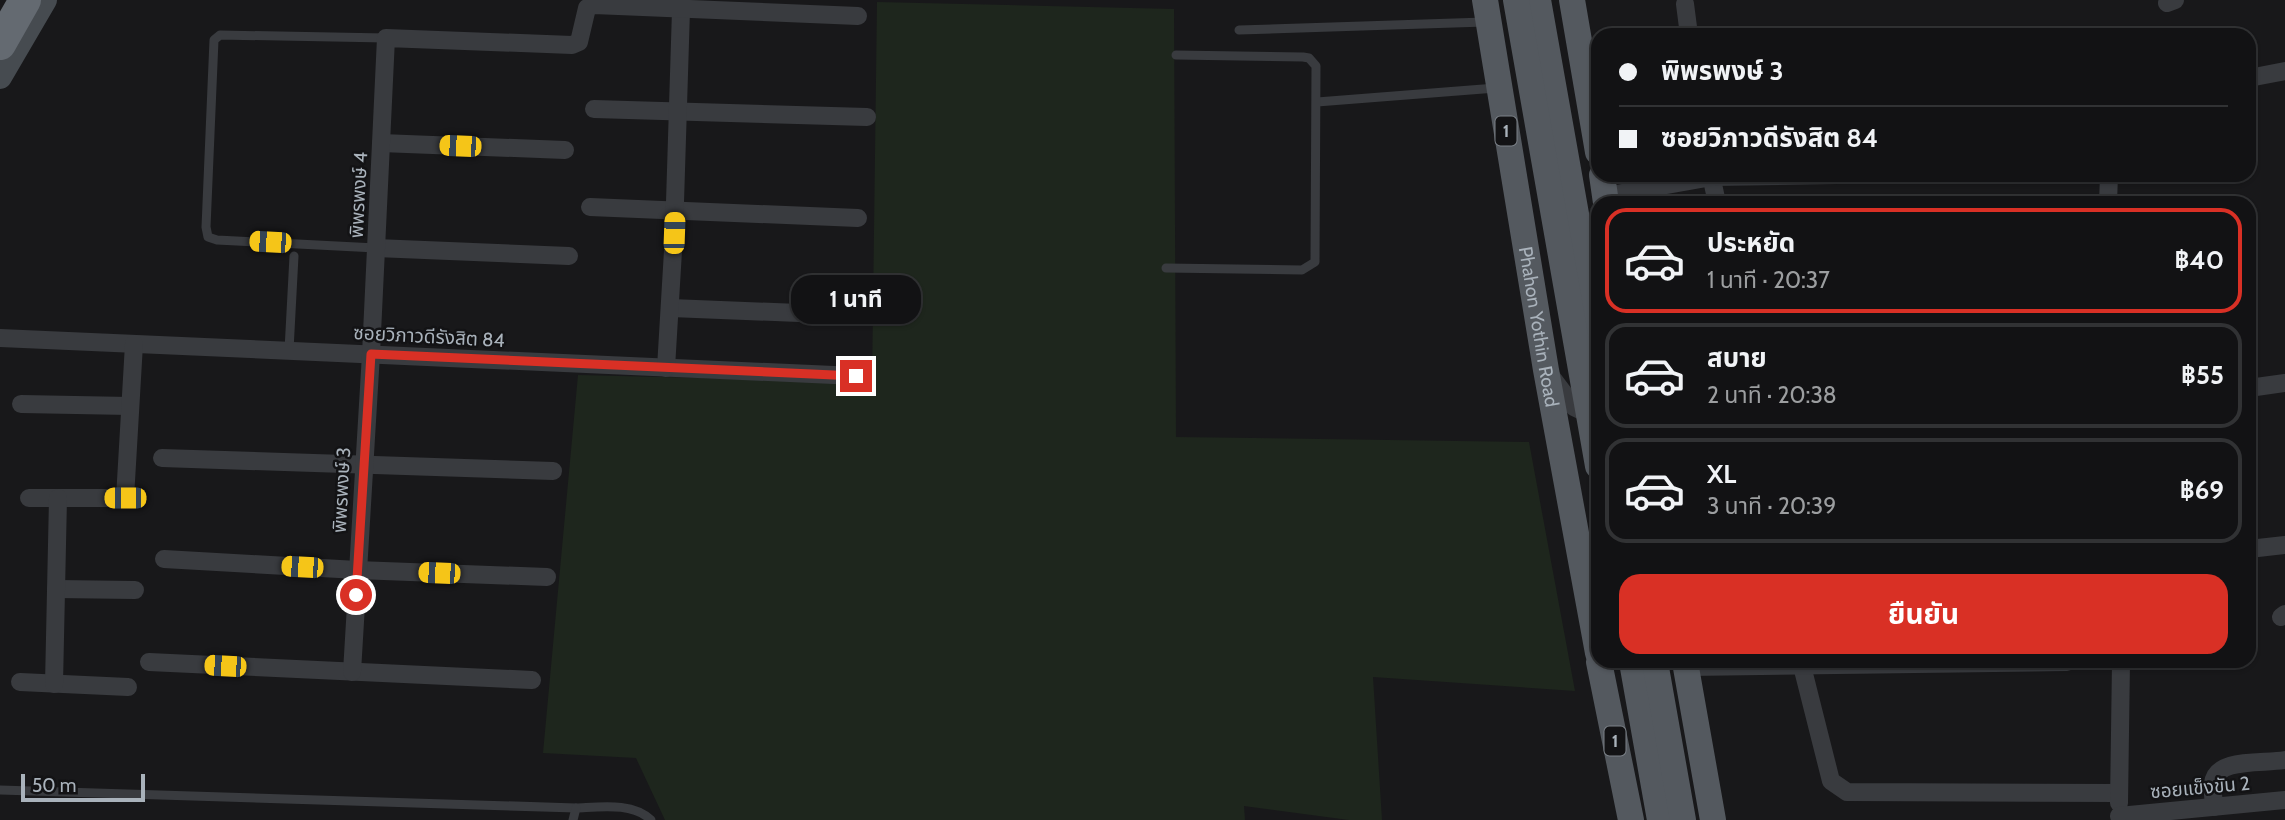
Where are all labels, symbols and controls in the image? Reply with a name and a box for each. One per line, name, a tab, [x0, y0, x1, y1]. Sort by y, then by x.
text: พิพรพงษ์ 3	[1661, 55, 1783, 87]
road number: 1	[1496, 116, 1516, 146]
text: ซอยวิภาวดีรังสิต 84	[1661, 122, 1878, 154]
car	[439, 135, 482, 157]
street label: พิพรพงษ์ 4	[345, 151, 372, 239]
car	[663, 212, 686, 254]
text: ประหยัด	[1707, 227, 1795, 259]
icon: car	[1623, 229, 1686, 292]
car	[249, 230, 292, 254]
text: ฿40	[2174, 244, 2224, 276]
street label: Phahon Yothin Road	[1514, 245, 1564, 409]
text: 1 นาที · 20:37	[1707, 266, 1830, 294]
callout: 1 นาที	[791, 274, 921, 324]
text: 1 นาที	[829, 285, 883, 313]
street label: ซอยวิภาวดีรังสิต 84	[353, 321, 505, 352]
text: สบาย	[1707, 342, 1767, 374]
icon: car	[1623, 344, 1686, 407]
text: ฿55	[2181, 359, 2224, 391]
route end	[840, 360, 872, 392]
text: 2 นาที · 20:38	[1707, 381, 1837, 409]
street label: พิพรพงษ์ 3	[328, 447, 355, 533]
text: XL	[1707, 458, 1736, 490]
icon: car	[1623, 459, 1686, 522]
text: ฿69	[2180, 474, 2224, 506]
car	[105, 488, 147, 509]
text: 3 นาที · 20:39	[1707, 492, 1836, 520]
car	[281, 555, 324, 579]
car	[418, 562, 461, 584]
button: ยืนยัน	[1619, 574, 2228, 654]
route start	[340, 579, 372, 611]
car	[204, 654, 247, 678]
road number: 1	[1604, 726, 1626, 756]
scale bar	[21, 771, 145, 803]
street label: ซอยแข็งขัน 2	[2149, 772, 2251, 803]
text: 50 m	[32, 774, 76, 797]

